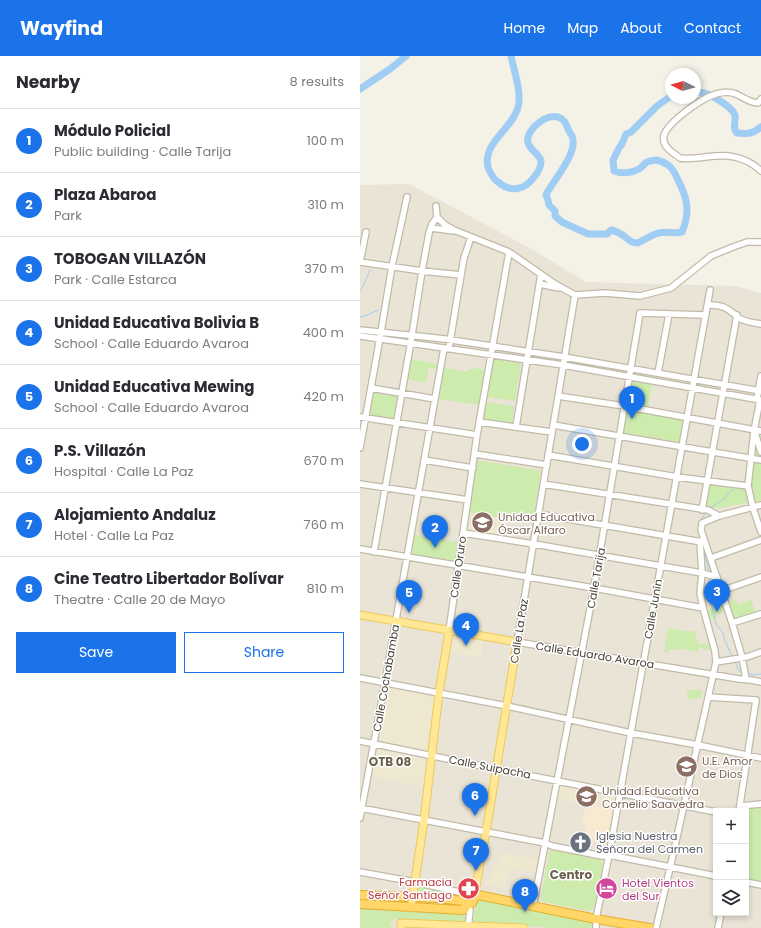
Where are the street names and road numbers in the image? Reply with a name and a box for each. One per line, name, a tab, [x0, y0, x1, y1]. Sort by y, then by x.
street label: Calle Oruro	[446, 535, 470, 599]
street label: Calle Tarija	[583, 546, 609, 610]
street label: Calle Junín	[640, 578, 666, 640]
street label: Calle La Paz	[506, 598, 532, 664]
street label: Calle Cochabamba	[369, 623, 403, 733]
street label: Calle Eduardo Avaroa	[535, 638, 655, 672]
street label: Calle Suipacha	[448, 751, 532, 783]

